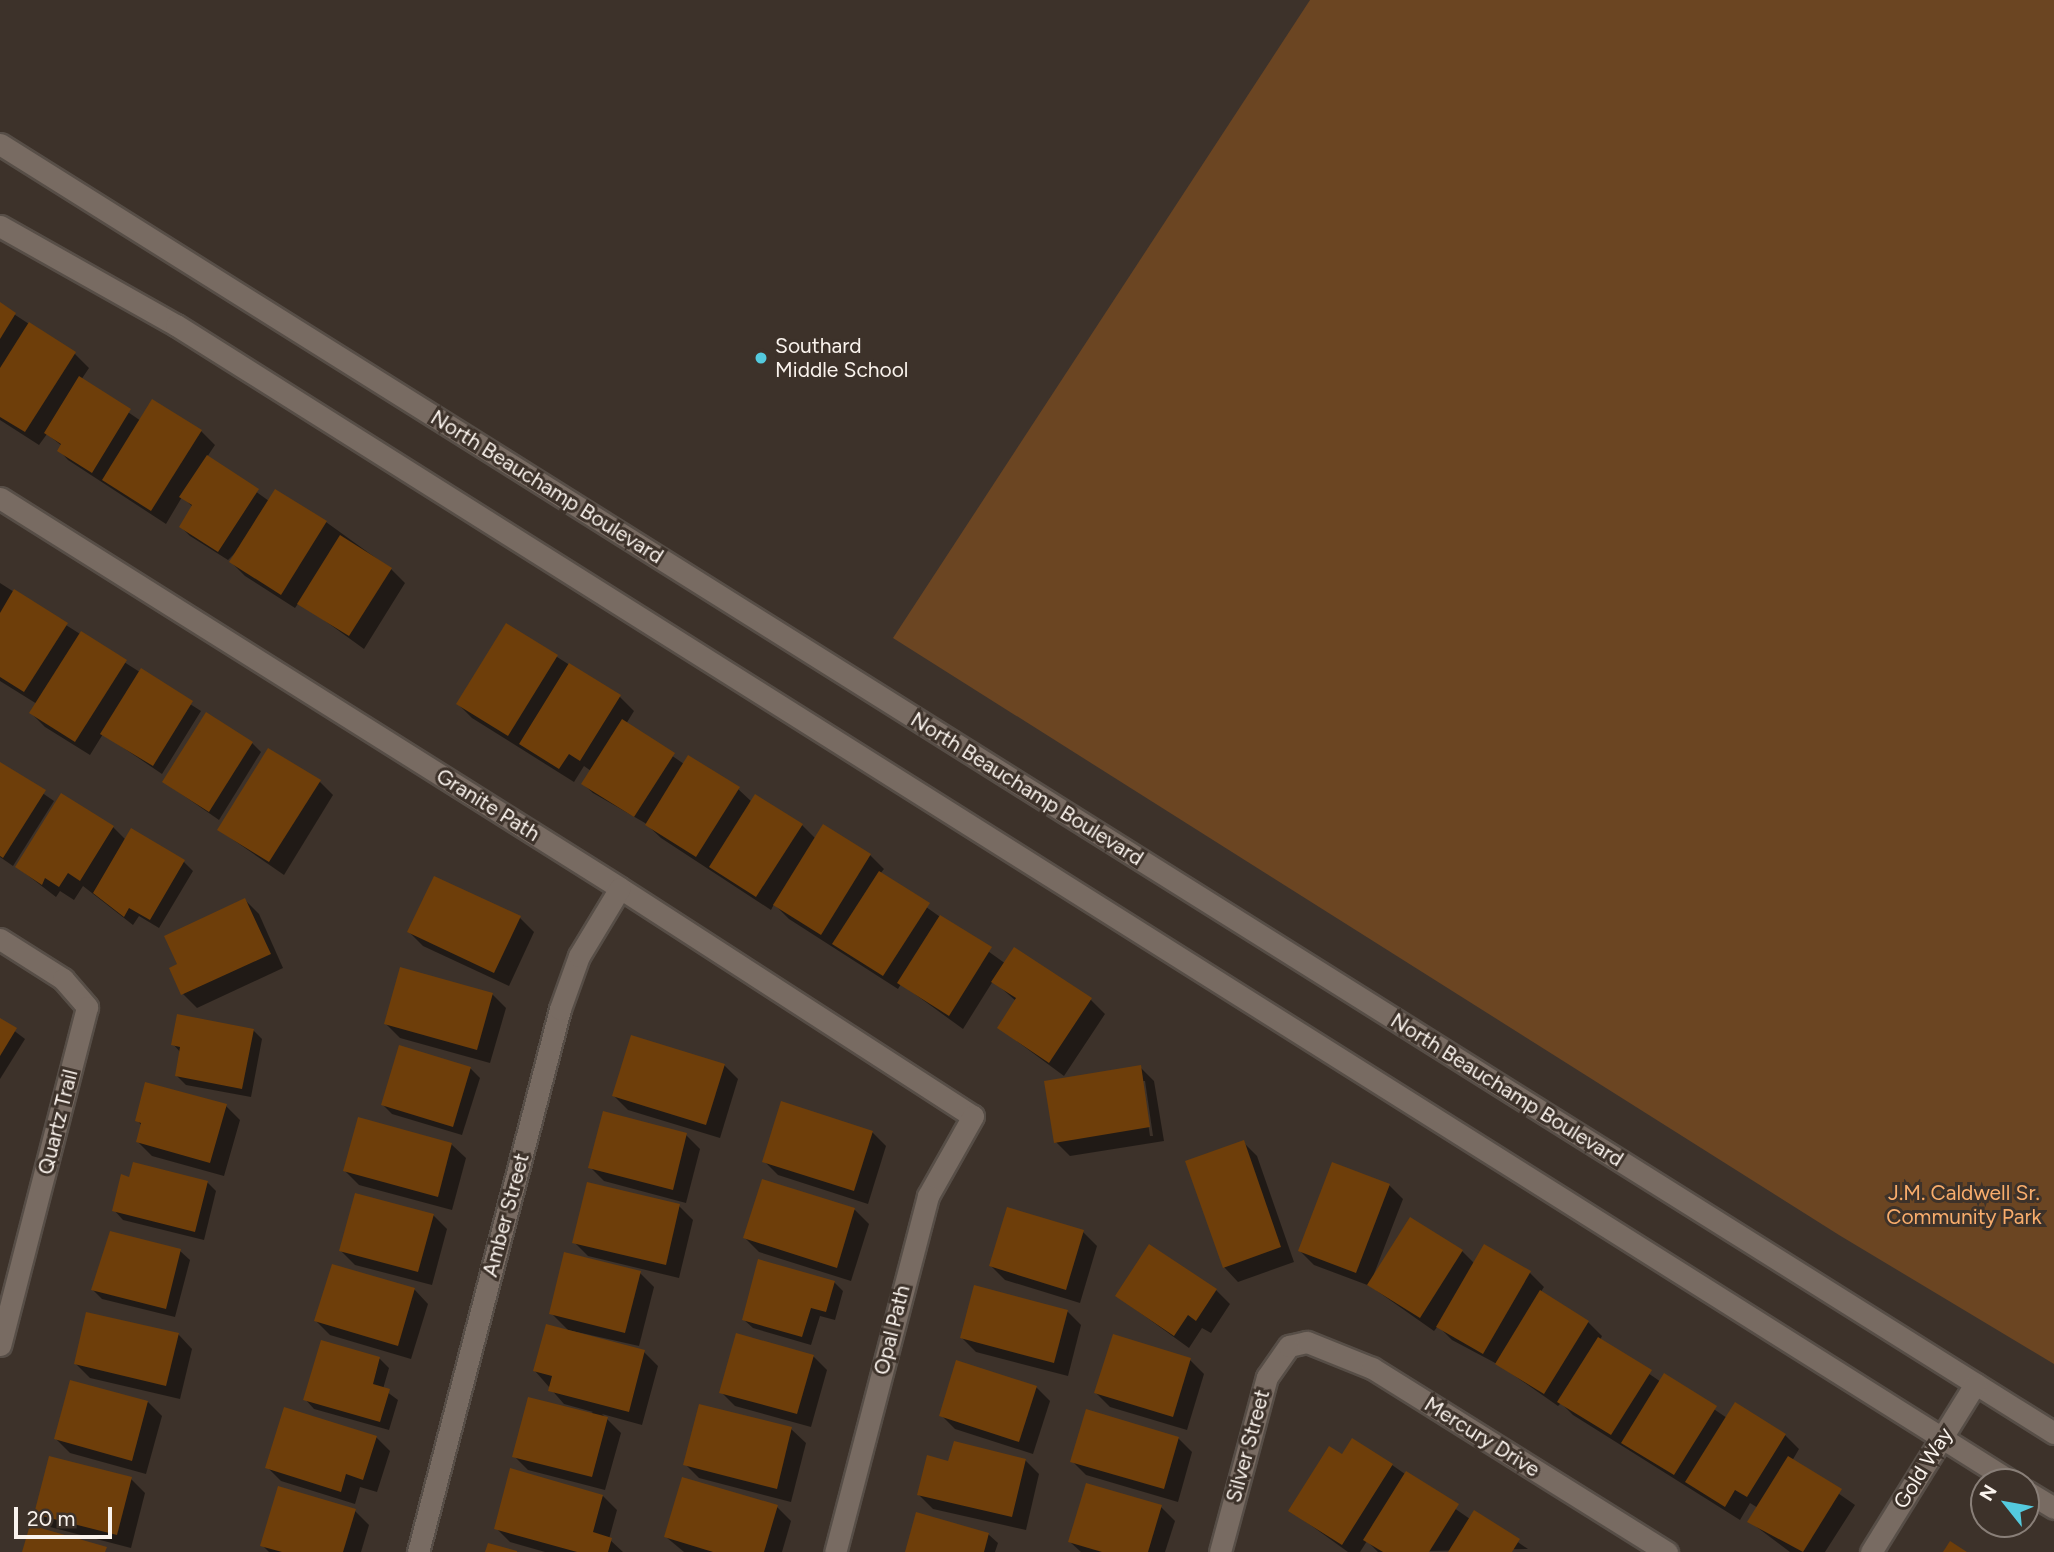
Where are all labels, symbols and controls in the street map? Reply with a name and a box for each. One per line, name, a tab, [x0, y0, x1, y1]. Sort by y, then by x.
place label: Southard Middle School	[775, 333, 908, 383]
marker: Southard Middle School	[753, 350, 769, 366]
street label: North Beauchamp Boulevard	[426, 405, 668, 569]
street label: North Beauchamp Boulevard	[906, 707, 1148, 871]
street label: Granite Path	[432, 763, 544, 847]
street label: North Beauchamp Boulevard	[1386, 1008, 1628, 1172]
street label: Quartz Trail	[33, 1067, 83, 1177]
street label: Amber Street	[477, 1150, 535, 1280]
park label: J.M. Caldwell Sr. Community Park	[1886, 1180, 2042, 1230]
street label: Opal Path	[869, 1283, 915, 1377]
street label: Silver Street	[1221, 1387, 1275, 1505]
street label: Mercury Drive	[1420, 1392, 1544, 1482]
street label: Gold Way	[1888, 1423, 1958, 1513]
north arrow	[1970, 1468, 2040, 1538]
text: N	[1975, 1481, 2002, 1505]
scale bar	[18, 1492, 116, 1536]
text: 20 m	[27, 1506, 75, 1531]

